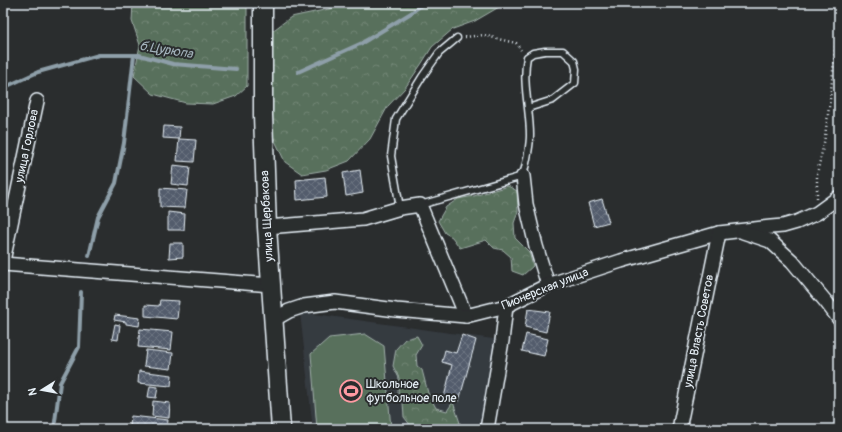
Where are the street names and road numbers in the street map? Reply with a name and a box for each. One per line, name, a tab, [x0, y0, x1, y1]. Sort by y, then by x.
street label: улица Горлова	[12, 108, 42, 185]
street label: улица Щербакова	[257, 170, 277, 263]
street label: Пионерская улица	[499, 265, 591, 313]
street label: улица Власть Советов	[680, 273, 717, 390]

